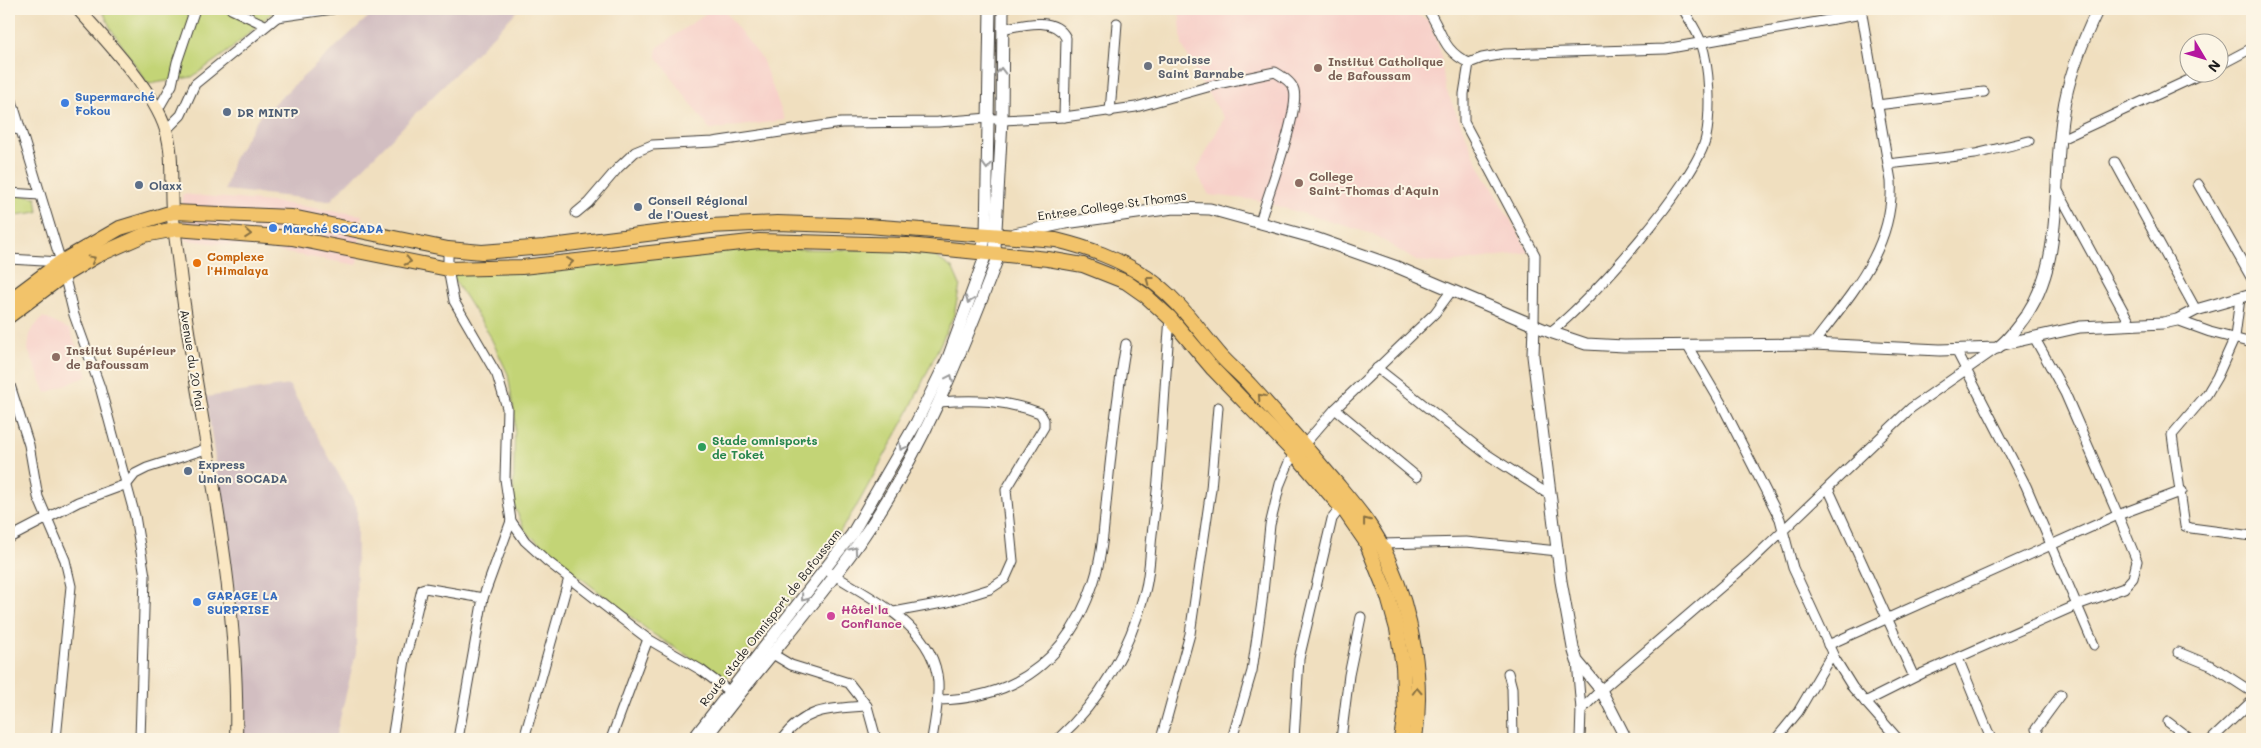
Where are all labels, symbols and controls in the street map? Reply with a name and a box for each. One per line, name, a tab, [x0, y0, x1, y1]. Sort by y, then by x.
north arrow	[2178, 32, 2228, 82]
place label: Paroisse Saint Barnabe	[1158, 51, 1244, 81]
place label: Institut Catholique de Bafoussam	[1328, 53, 1443, 83]
text: N	[2204, 56, 2225, 76]
marker: Paroisse Saint Barnabe	[1142, 60, 1154, 72]
marker: Institut Catholique de Bafoussam	[1312, 62, 1324, 74]
one-way arrow	[996, 67, 1006, 74]
place label: Supermarché Fokou	[75, 88, 155, 118]
marker: Supermarché Fokou	[59, 97, 71, 109]
place label: DR MINTP	[237, 104, 298, 120]
marker: DR MINTP	[221, 106, 233, 118]
one-way arrow	[982, 163, 993, 171]
place label: College Saint-Thomas d'Aquin	[1309, 168, 1439, 198]
place label: Olaxx	[149, 177, 182, 193]
marker: College Saint-Thomas d'Aquin	[1293, 177, 1305, 189]
marker: Olaxx	[133, 179, 145, 191]
street label: Entree College St Thomas	[1037, 187, 1188, 223]
place label: Conseil Régional de l'Ouest	[648, 192, 748, 222]
marker: Conseil Régional de l'Ouest	[632, 201, 644, 213]
place label: Marché SOCADA	[283, 220, 383, 236]
marker: Marché SOCADA	[267, 222, 279, 234]
one-way arrow	[245, 229, 253, 240]
place label: Complexe l'Himalaya	[207, 248, 269, 278]
one-way arrow	[86, 255, 95, 265]
one-way arrow	[404, 255, 413, 266]
marker: Complexe l'Himalaya	[191, 257, 203, 269]
one-way arrow	[566, 257, 574, 268]
one-way arrow	[1146, 277, 1155, 285]
one-way arrow	[965, 295, 975, 303]
street label: Avenue du 20 Mai	[177, 308, 209, 412]
place label: Institut Supérieur de Bafoussam	[66, 342, 176, 372]
marker: Institut Supérieur de Bafoussam	[50, 351, 62, 363]
one-way arrow	[944, 374, 954, 383]
one-way arrow	[1258, 394, 1267, 403]
place label: Stade omnisports de Toket	[712, 432, 818, 462]
marker: Stade omnisports de Toket	[696, 441, 708, 453]
one-way arrow	[898, 442, 908, 451]
place label: Express Union SOCADA	[198, 456, 287, 486]
marker: Express Union SOCADA	[182, 465, 194, 477]
one-way arrow	[1364, 518, 1372, 527]
street label: Route stade Omnisport de Bafoussam	[696, 525, 844, 709]
one-way arrow	[848, 546, 857, 556]
place label: GARAGE LA SURPRISE	[207, 587, 278, 617]
one-way arrow	[800, 592, 809, 601]
marker: GARAGE LA SURPRISE	[191, 596, 203, 608]
place label: Hôtel la Confiance	[841, 601, 902, 631]
marker: Hôtel la Confiance	[825, 610, 837, 622]
one-way arrow	[1412, 687, 1423, 695]

